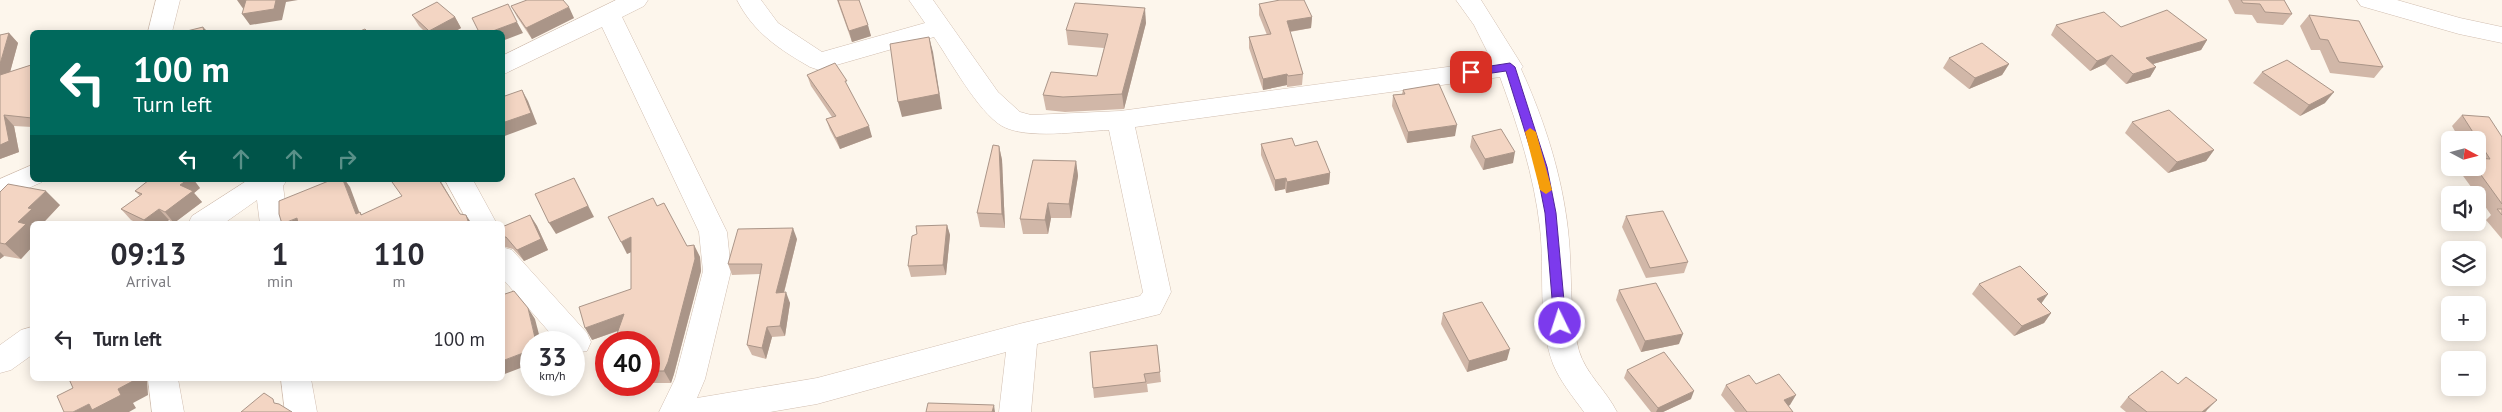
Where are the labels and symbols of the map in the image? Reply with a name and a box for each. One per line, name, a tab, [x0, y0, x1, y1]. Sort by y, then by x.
pin	[1450, 51, 1492, 93]
north arrow	[2441, 131, 2486, 176]
position arrow	[1533, 296, 1585, 348]
speed limit sign: 40	[595, 331, 660, 396]

